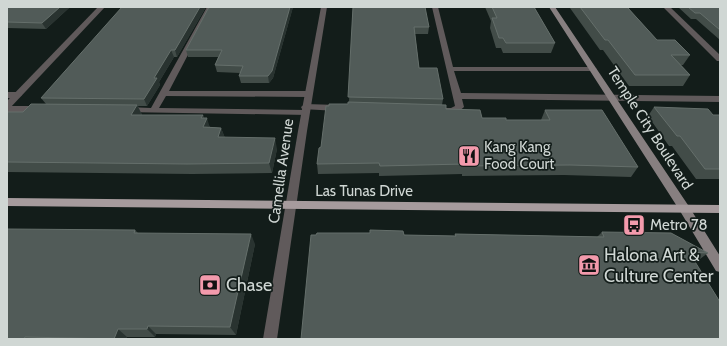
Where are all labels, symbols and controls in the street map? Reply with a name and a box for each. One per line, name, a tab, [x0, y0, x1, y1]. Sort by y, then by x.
street label: Temple City Boulevard	[604, 63, 696, 193]
street label: Camellia Avenue	[265, 117, 297, 225]
place label: Kang Kang Food Court	[484, 138, 554, 173]
restaurant icon: Kang Kang Food Court	[456, 143, 482, 169]
street label: Las Tunas Drive	[315, 182, 413, 200]
bus stop icon: Metro 78	[621, 212, 647, 238]
place label: Metro 78	[650, 216, 708, 234]
place label: Halona Art & Culture Center	[604, 244, 714, 287]
museum icon: Halona Art & Culture Center	[576, 252, 602, 278]
bank icon: Chase	[197, 272, 223, 298]
place label: Chase	[226, 274, 272, 296]

